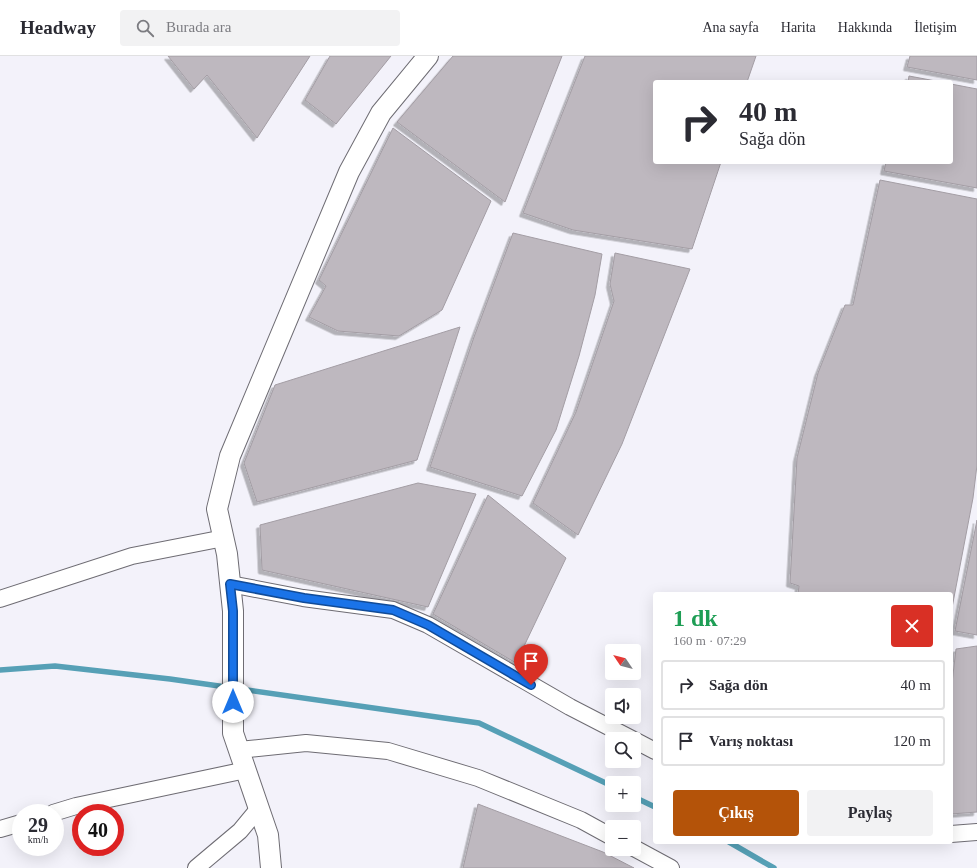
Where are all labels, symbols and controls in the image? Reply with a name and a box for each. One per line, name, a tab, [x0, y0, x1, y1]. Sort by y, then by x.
search box	[120, 10, 400, 46]
text: Headway	[20, 17, 96, 38]
icon: search	[134, 17, 156, 39]
text: Burada ara	[166, 19, 231, 35]
text: Ana sayfa	[702, 20, 759, 35]
text: Harita	[781, 20, 816, 35]
text: Hakkında	[838, 20, 892, 35]
text: İletişim	[914, 20, 957, 35]
icon: right	[673, 96, 725, 148]
text: 40 m	[739, 96, 797, 127]
text: Sağa dön	[739, 129, 806, 149]
text: 1 dk	[673, 605, 718, 631]
button: close	[891, 605, 933, 647]
text: 160 m · 07:29	[673, 633, 746, 648]
pin	[514, 644, 548, 685]
north arrow	[605, 644, 641, 680]
map controls	[605, 644, 641, 856]
icon: arrive	[520, 650, 542, 672]
icon: right	[675, 674, 697, 696]
text: Sağa dön	[709, 677, 768, 693]
text: 40 m	[901, 677, 931, 693]
position arrow	[212, 681, 254, 723]
button: sound	[605, 688, 641, 724]
icon: arrive	[675, 730, 697, 752]
button: search	[605, 732, 641, 768]
text: Varış noktası	[709, 733, 793, 749]
text: 120 m	[893, 733, 931, 749]
button: +	[605, 776, 641, 812]
button: Çıkış	[673, 790, 799, 836]
button: Paylaş	[807, 790, 933, 836]
speed limit sign: 40	[72, 804, 124, 856]
text: 29	[28, 814, 48, 836]
button: −	[605, 820, 641, 856]
text: km/h	[28, 834, 48, 845]

